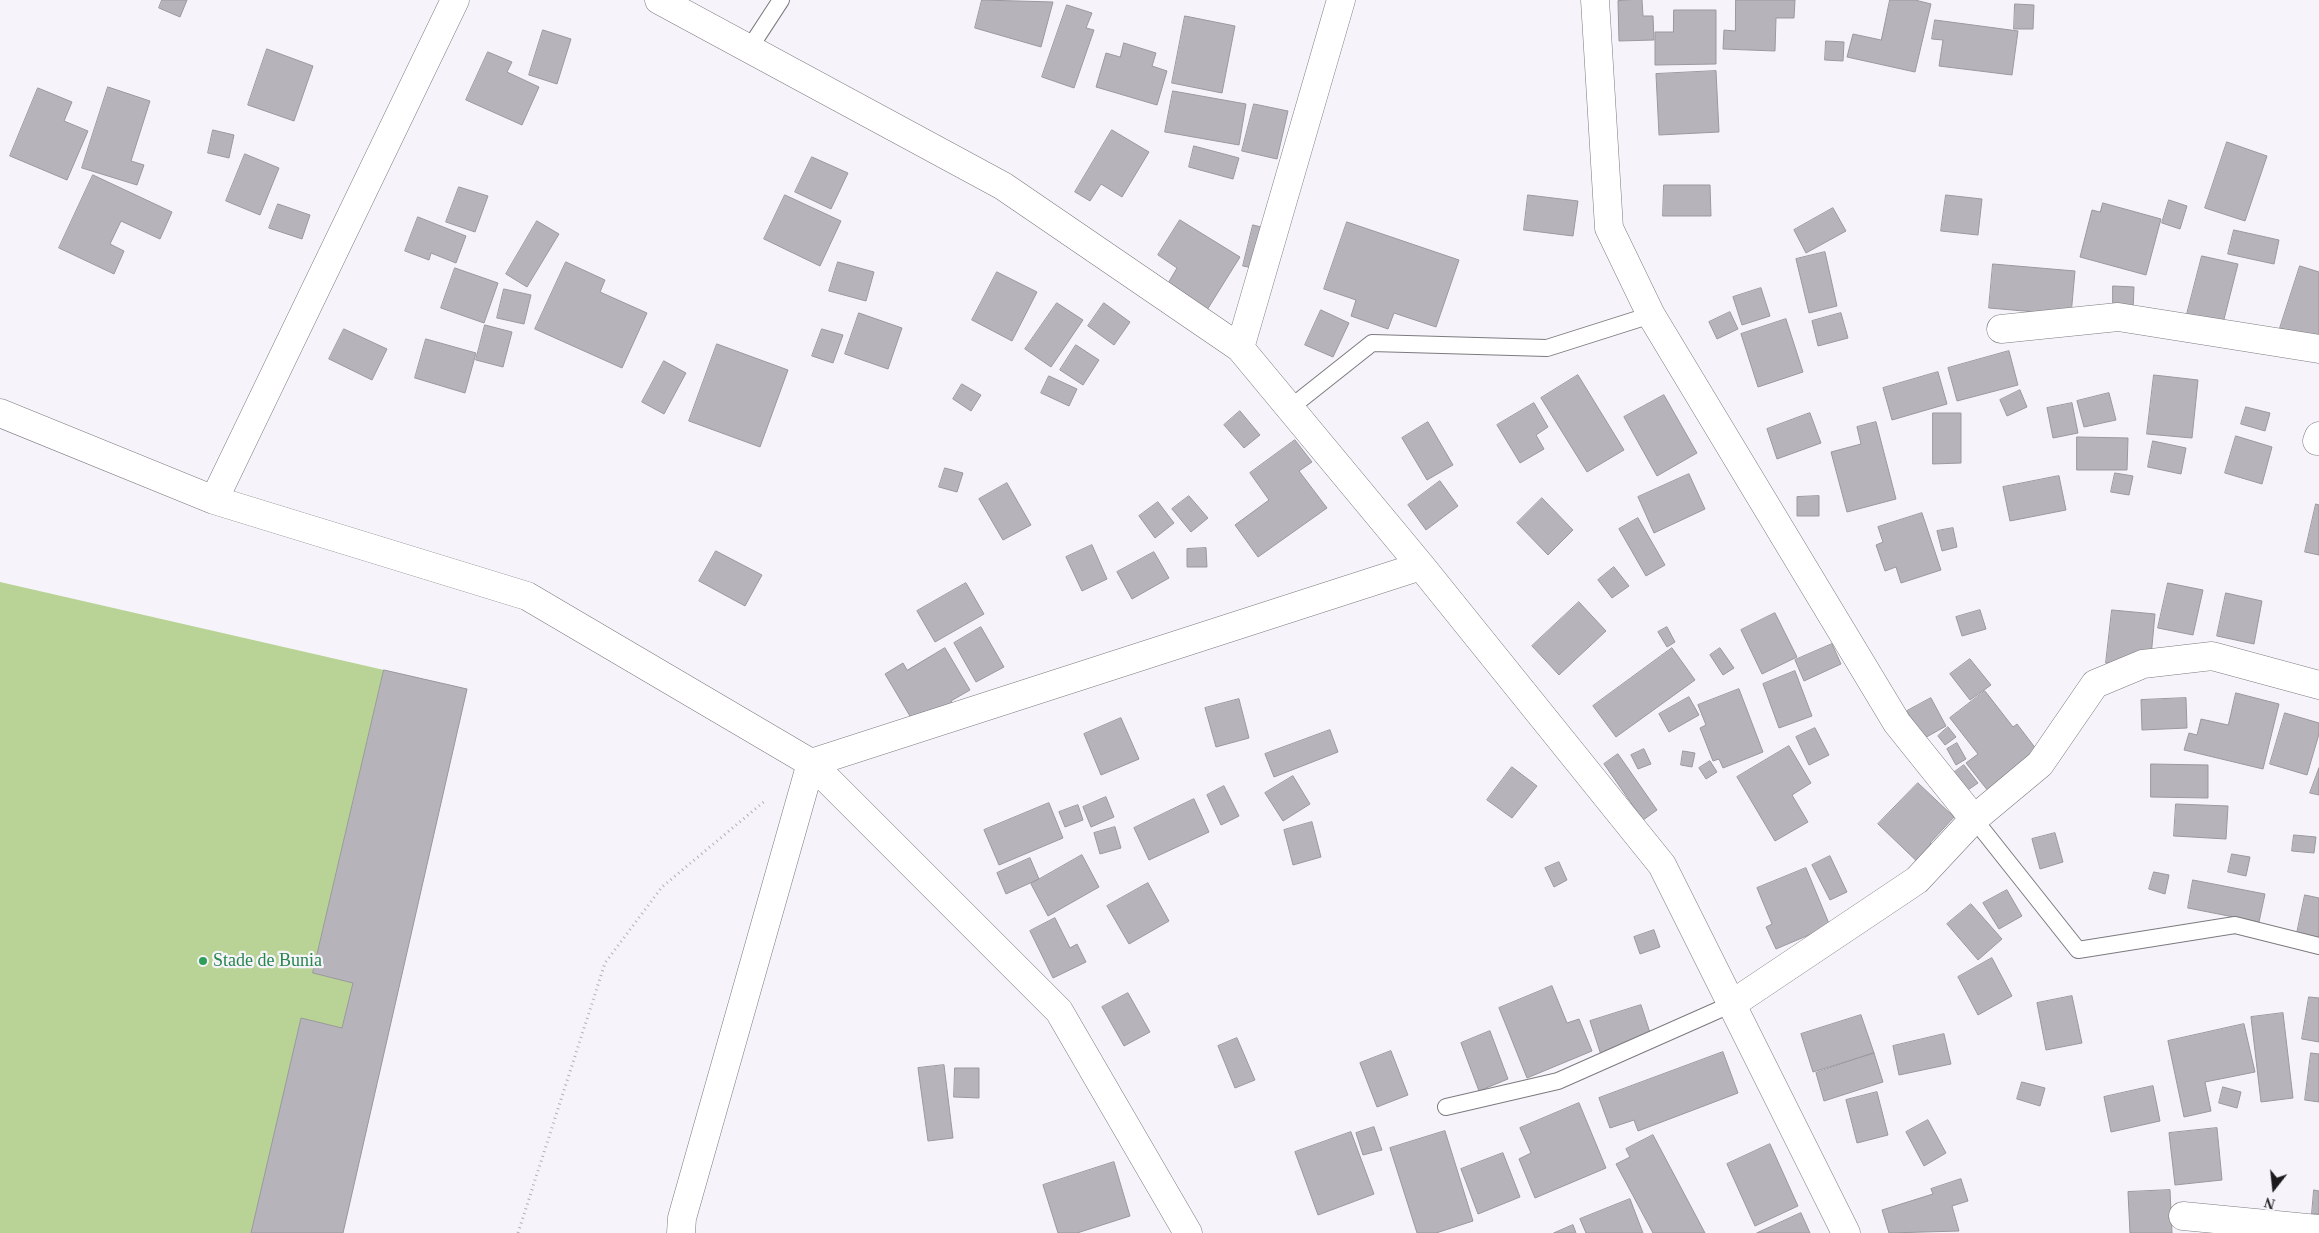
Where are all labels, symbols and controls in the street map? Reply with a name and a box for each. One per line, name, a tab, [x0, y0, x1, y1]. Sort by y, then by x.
place label: Stade de Bunia	[213, 950, 322, 972]
marker: Stade de Bunia	[197, 955, 209, 967]
north arrow	[2249, 1163, 2299, 1213]
text: N	[2263, 1194, 2277, 1212]

